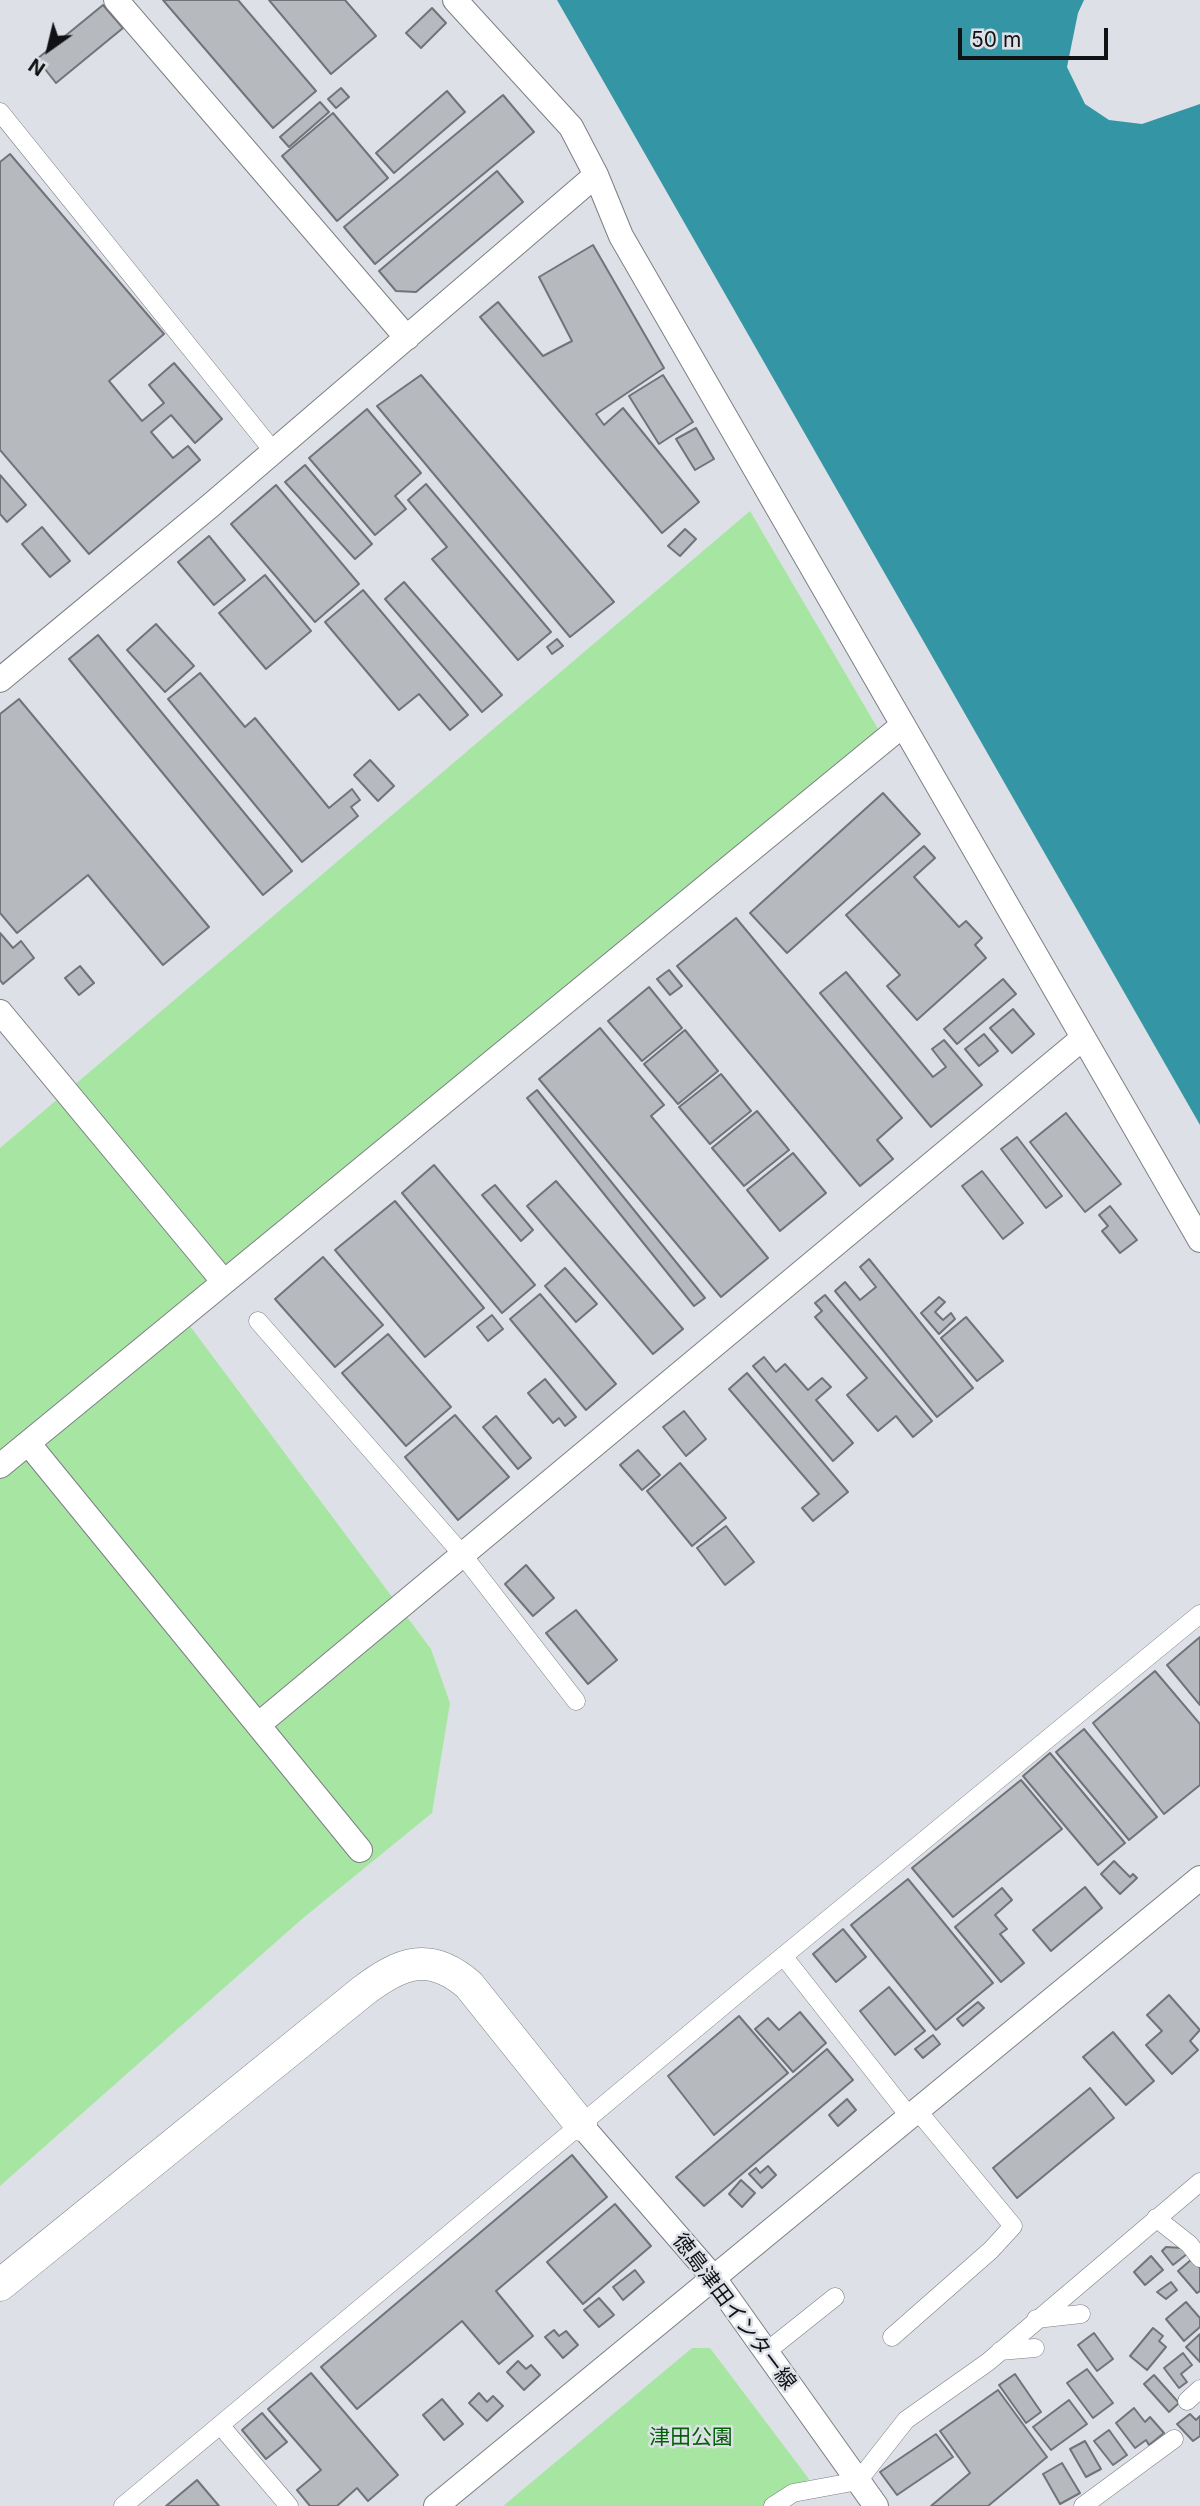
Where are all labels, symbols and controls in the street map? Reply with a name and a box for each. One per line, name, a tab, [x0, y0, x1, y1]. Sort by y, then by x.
north arrow	[14, 14, 84, 84]
scale bar	[962, 14, 1112, 58]
text: 50 m	[971, 27, 1021, 52]
text: N	[25, 53, 49, 80]
street label: 徳島津田インター線	[667, 2229, 801, 2395]
park label: 津田公園	[649, 2425, 733, 2451]

